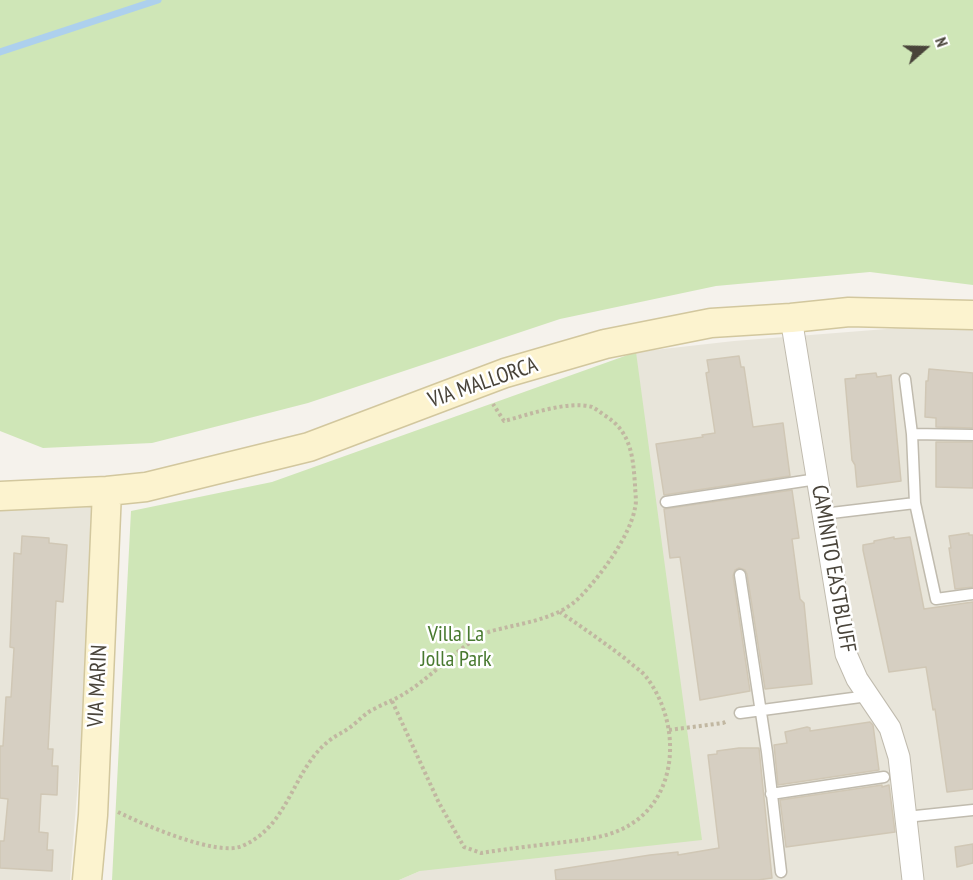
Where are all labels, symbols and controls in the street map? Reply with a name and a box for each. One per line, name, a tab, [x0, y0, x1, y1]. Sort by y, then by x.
north arrow	[895, 18, 955, 78]
text: N	[931, 34, 953, 49]
street label: VIA MALLORCA	[425, 352, 541, 414]
street label: CAMINITO EASTBLUFF	[805, 483, 861, 655]
park label: Villa La Jolla Park	[420, 622, 492, 674]
street label: VIA MARIN	[83, 644, 113, 728]

